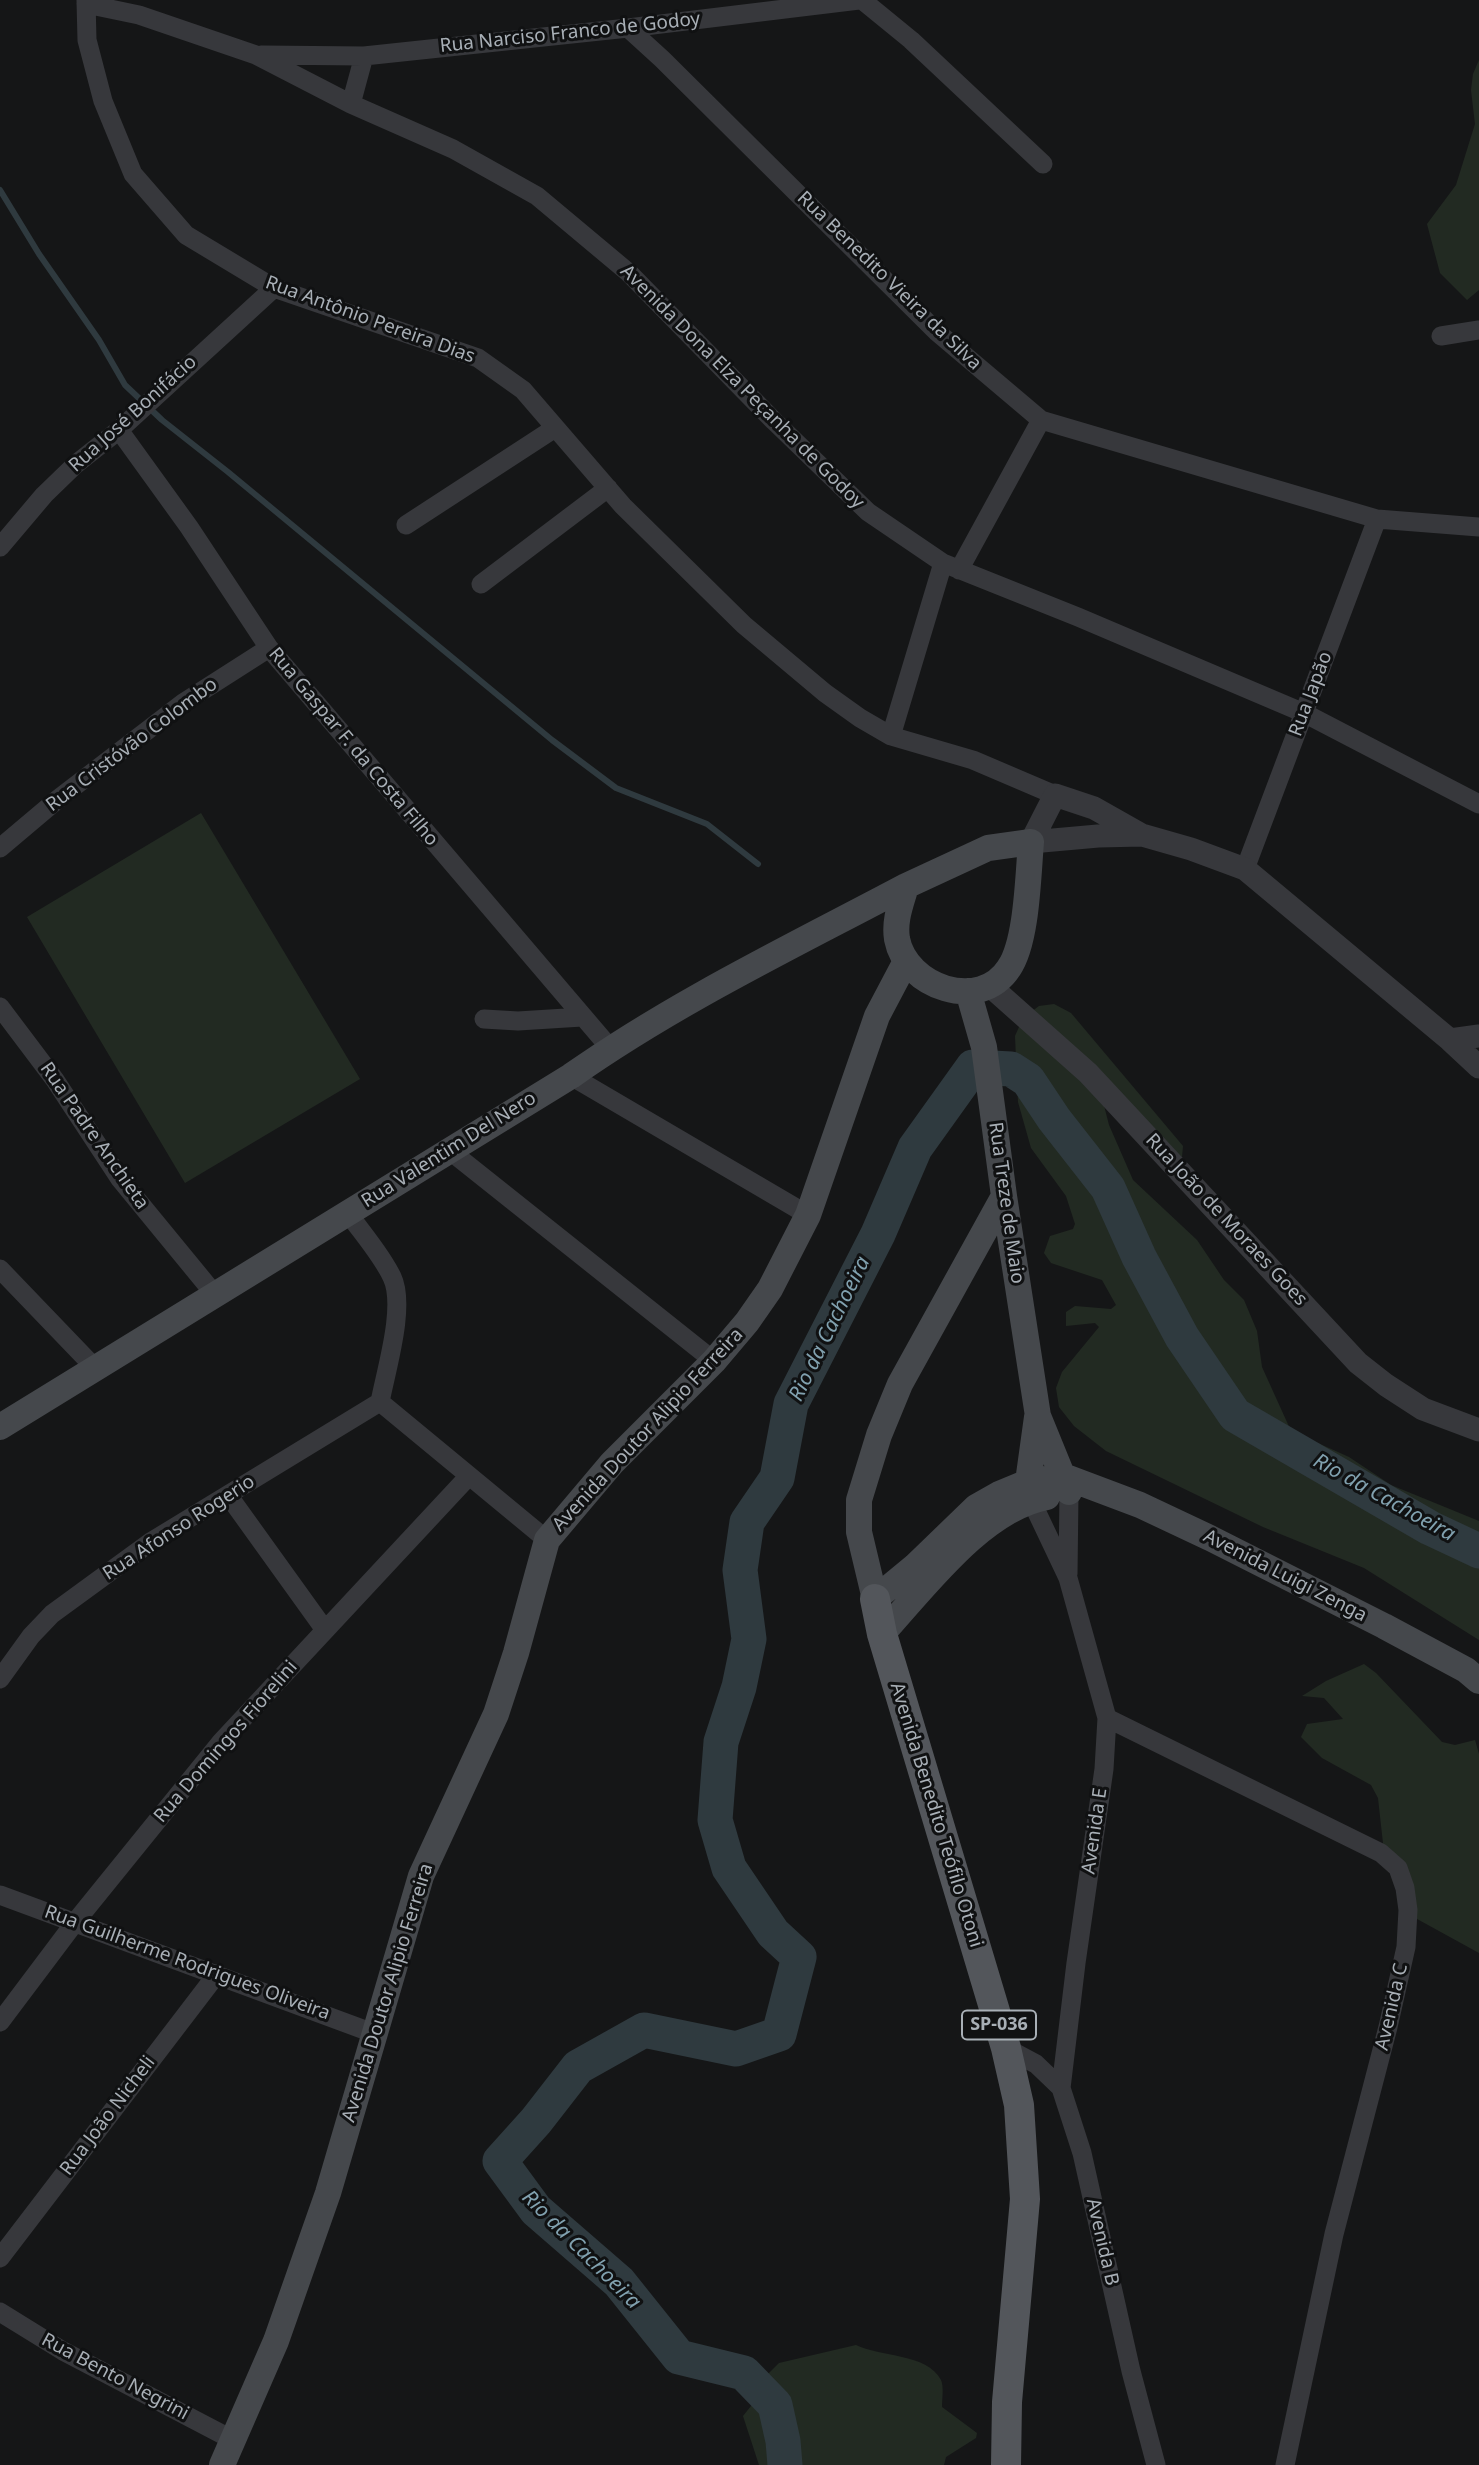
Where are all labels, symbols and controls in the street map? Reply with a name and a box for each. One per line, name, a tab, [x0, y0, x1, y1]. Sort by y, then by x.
street label: Rua Narciso Franco de Godoy	[439, 8, 701, 58]
street label: Rua Benedito Vieira da Silva	[792, 187, 986, 375]
street label: Avenida Dona Elza Peçanha de Godoy	[615, 260, 869, 514]
street label: Rua Antônio Pereira Dias	[262, 271, 478, 369]
street label: Rua José Bonifácio	[65, 351, 201, 477]
street label: Rua Gaspar F. da Costa Filho	[263, 643, 443, 851]
street label: Rua Japão	[1284, 648, 1338, 740]
street label: Rua Cristóvão Colombo	[42, 673, 222, 817]
street label: Rua Padre Anchieta	[35, 1058, 153, 1214]
street label: Rua Valentim Del Nero	[358, 1087, 540, 1213]
street label: Rua Treze de Maio	[983, 1121, 1029, 1285]
street label: Rua João de Moraes Goes	[1140, 1129, 1312, 1311]
water label: Rio da Cachoeira	[784, 1253, 876, 1405]
street label: Avenida Doutor Alipio Ferreira	[548, 1324, 748, 1536]
water label: Rio da Cachoeira	[1309, 1449, 1459, 1547]
street label: Rua Afonso Rogerio	[99, 1470, 259, 1586]
street label: Avenida Luigi Zenga	[1200, 1525, 1370, 1627]
street label: Rua Domingos Fiorelini	[149, 1656, 303, 1828]
street label: Avenida Benedito Teófilo Otoni	[885, 1680, 987, 1950]
street label: Avenida E	[1078, 1786, 1112, 1876]
street label: Avenida Doutor Alipio Ferreira	[338, 1861, 438, 2125]
street label: Rua Guilherme Rodrigues Oliveira	[41, 1901, 333, 2025]
street label: Avenida C	[1371, 1961, 1413, 2053]
road number: SP-036	[962, 2010, 1036, 2039]
street label: Rua João Nicheli	[56, 2052, 160, 2180]
water label: Rio da Cachoeira	[516, 2185, 646, 2315]
street label: Avenida B	[1081, 2196, 1123, 2288]
street label: Rua Bento Negrini	[37, 2329, 193, 2425]

